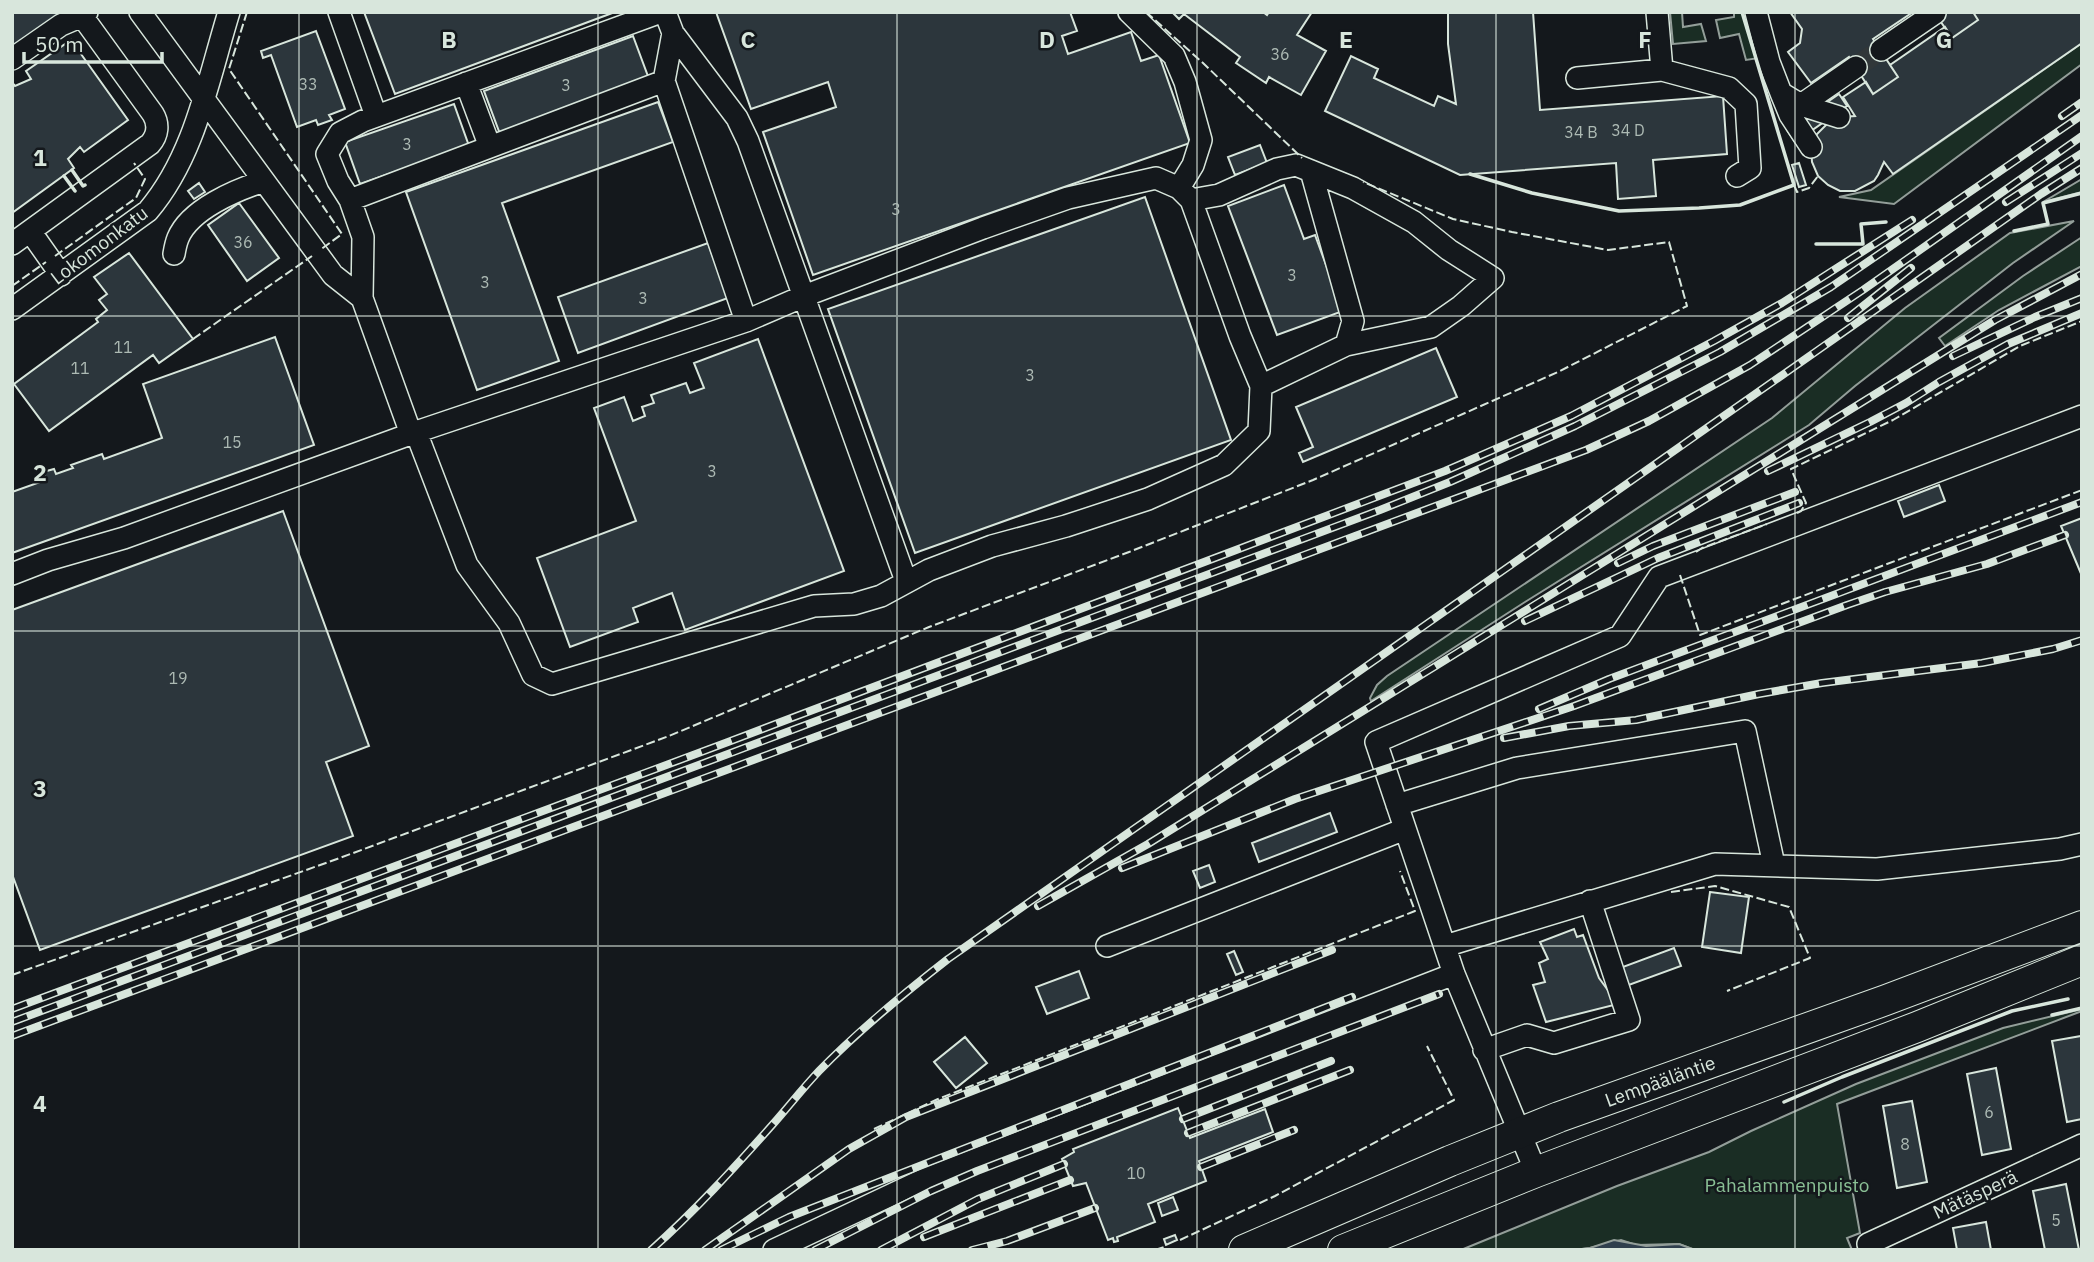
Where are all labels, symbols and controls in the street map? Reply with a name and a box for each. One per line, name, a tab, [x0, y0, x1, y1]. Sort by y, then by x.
scale bar	[24, 21, 163, 65]
text: B	[441, 24, 457, 54]
text: C	[741, 24, 756, 54]
text: D	[1039, 24, 1055, 54]
text: E	[1339, 24, 1353, 54]
text: F	[1638, 24, 1652, 54]
text: G	[1936, 24, 1952, 54]
text: 50 m	[35, 30, 84, 58]
house number: 36	[1270, 44, 1290, 64]
house number: 33	[298, 74, 318, 94]
house number: 3	[561, 75, 571, 95]
house number: 34 D	[1611, 120, 1645, 140]
house number: 34 B	[1564, 122, 1598, 142]
house number: 3	[402, 134, 412, 154]
text: 1	[33, 142, 47, 172]
house number: 3	[891, 199, 901, 219]
street label: Lokomonkatu	[46, 201, 152, 289]
house number: 36	[233, 232, 253, 252]
house number: 3	[1287, 265, 1297, 285]
house number: 3	[480, 272, 490, 292]
house number: 3	[638, 288, 648, 308]
house number: 11	[113, 337, 133, 357]
house number: 11	[70, 358, 90, 378]
house number: 3	[1025, 365, 1035, 385]
house number: 15	[222, 432, 242, 452]
text: 2	[33, 457, 47, 487]
house number: 3	[707, 461, 717, 481]
house number: 19	[168, 668, 188, 688]
text: 3	[33, 773, 47, 803]
street label: Lempääläntie	[1602, 1050, 1718, 1112]
text: 4	[33, 1088, 47, 1118]
house number: 6	[1984, 1102, 1994, 1122]
house number: 8	[1900, 1134, 1910, 1154]
house number: 10	[1126, 1163, 1146, 1183]
street label: Mätäsperä	[1929, 1164, 2021, 1224]
park label: Pahalammenpuisto	[1704, 1173, 1870, 1197]
house number: 5	[2051, 1210, 2061, 1230]

